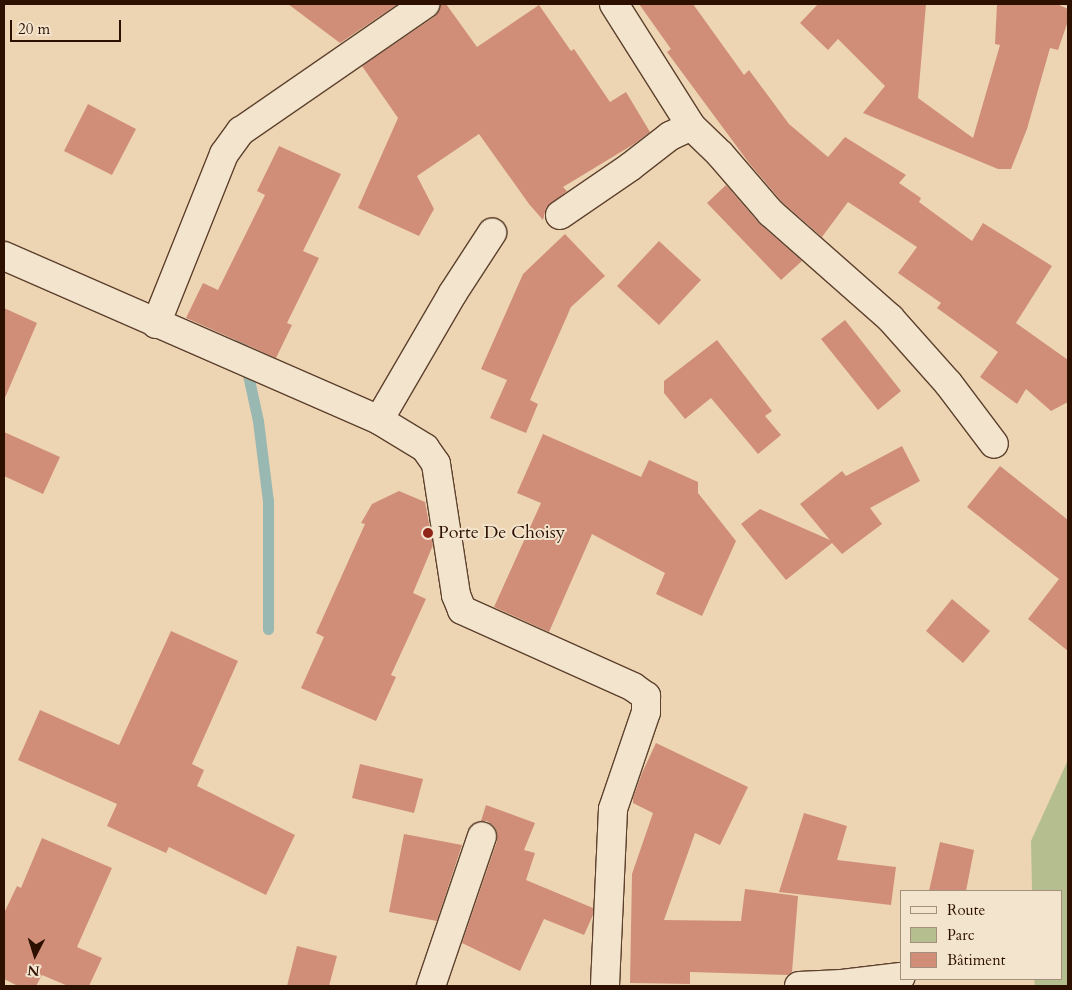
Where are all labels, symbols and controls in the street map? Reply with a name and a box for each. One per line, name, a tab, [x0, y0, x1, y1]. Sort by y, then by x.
scale bar	[12, 10, 124, 42]
text: 20 m	[18, 19, 50, 39]
place label: Porte De Choisy	[438, 522, 565, 544]
marker: Porte De Choisy	[422, 527, 434, 539]
legend	[900, 890, 1062, 980]
text: Route	[947, 900, 985, 920]
text: Parc	[947, 925, 975, 945]
north arrow	[10, 930, 60, 980]
text: Bâtiment	[947, 950, 1005, 970]
text: N	[27, 960, 41, 980]

